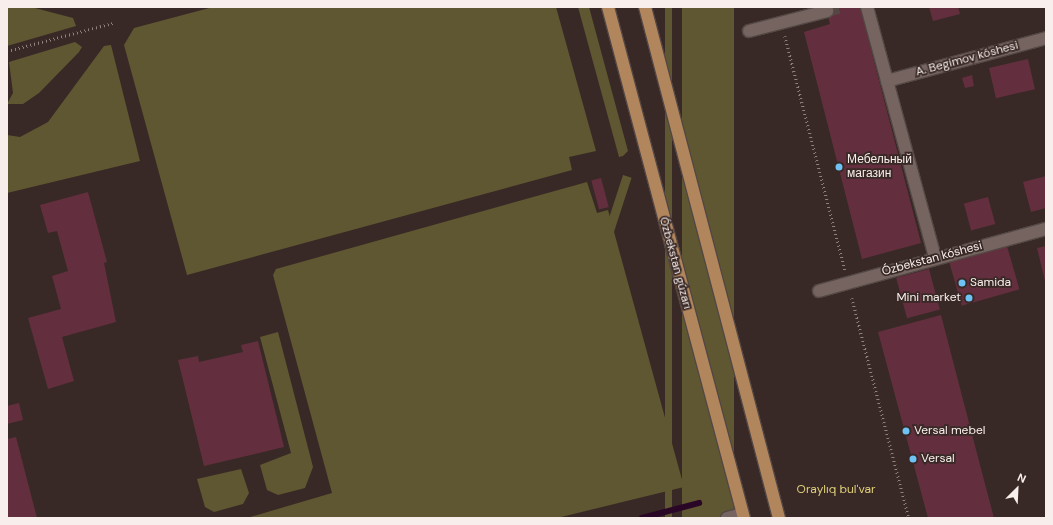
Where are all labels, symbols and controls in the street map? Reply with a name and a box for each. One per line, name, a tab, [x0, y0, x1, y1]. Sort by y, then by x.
street label: A. Begimov kóshesi	[914, 38, 1020, 80]
place label: Мебельный магазин	[847, 153, 912, 181]
marker: Мебельный магазин	[834, 162, 844, 172]
street label: Ózbekstan gúzarı	[656, 215, 694, 311]
street label: Ózbekstan kóshesi	[880, 239, 984, 279]
place label: Samida	[970, 276, 1011, 290]
marker: Samida	[957, 278, 967, 288]
place label: Mini market	[896, 291, 961, 305]
marker: Mini market	[964, 293, 974, 303]
place label: Versal mebel	[914, 424, 985, 438]
marker: Versal mebel	[901, 426, 911, 436]
place label: Versal	[921, 452, 955, 466]
marker: Versal	[908, 454, 918, 464]
north arrow	[997, 469, 1037, 509]
text: N	[1015, 470, 1028, 486]
park label: Oraylıq bul'var	[797, 483, 875, 497]

